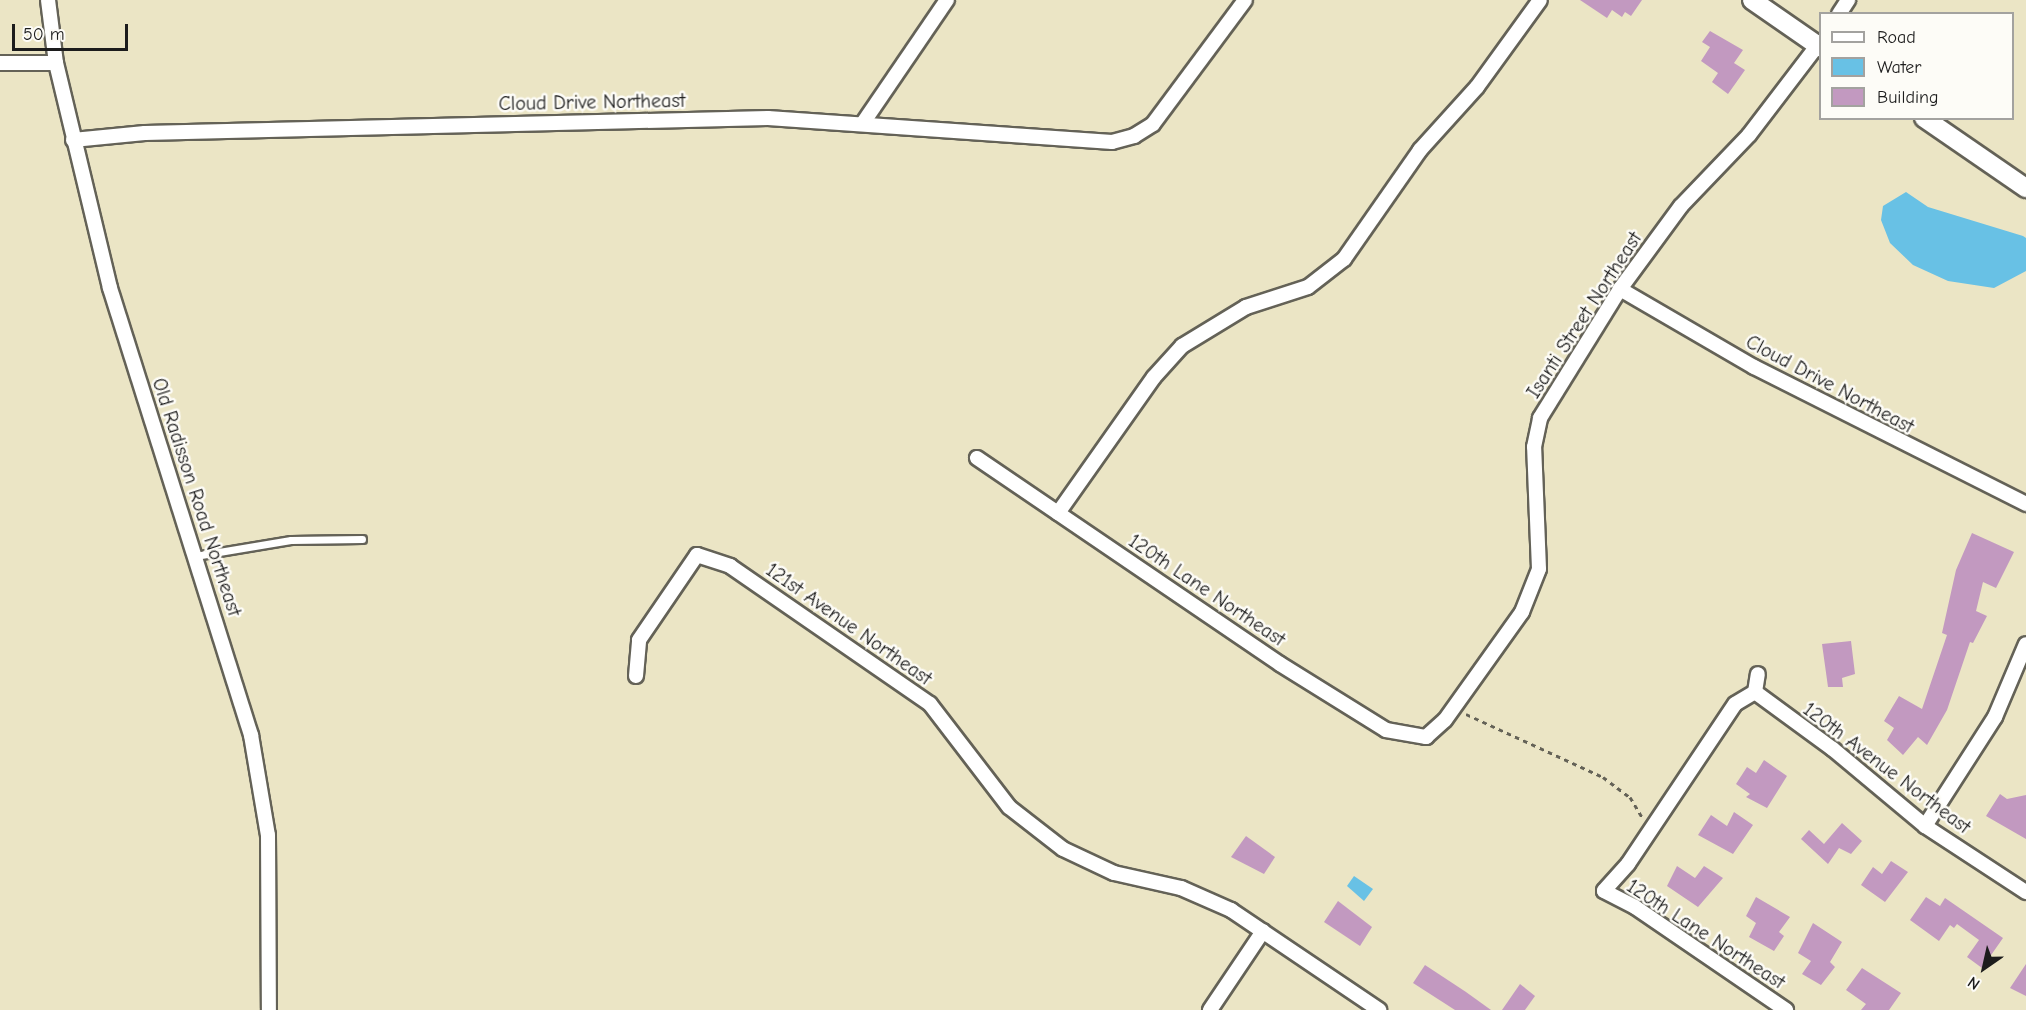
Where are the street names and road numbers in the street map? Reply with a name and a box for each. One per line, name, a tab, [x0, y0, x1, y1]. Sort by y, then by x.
street label: Cloud Drive Northeast	[498, 88, 686, 116]
street label: Isanti Street Northeast	[1521, 227, 1647, 403]
street label: Cloud Drive Northeast	[1742, 330, 1918, 438]
street label: Old Radisson Road Northeast	[147, 375, 247, 619]
street label: 120th Lane Northeast	[1124, 529, 1290, 651]
street label: 121st Avenue Northeast	[761, 558, 937, 690]
street label: 120th Avenue Northeast	[1798, 697, 1976, 839]
street label: 120th Lane Northeast	[1622, 874, 1790, 994]

